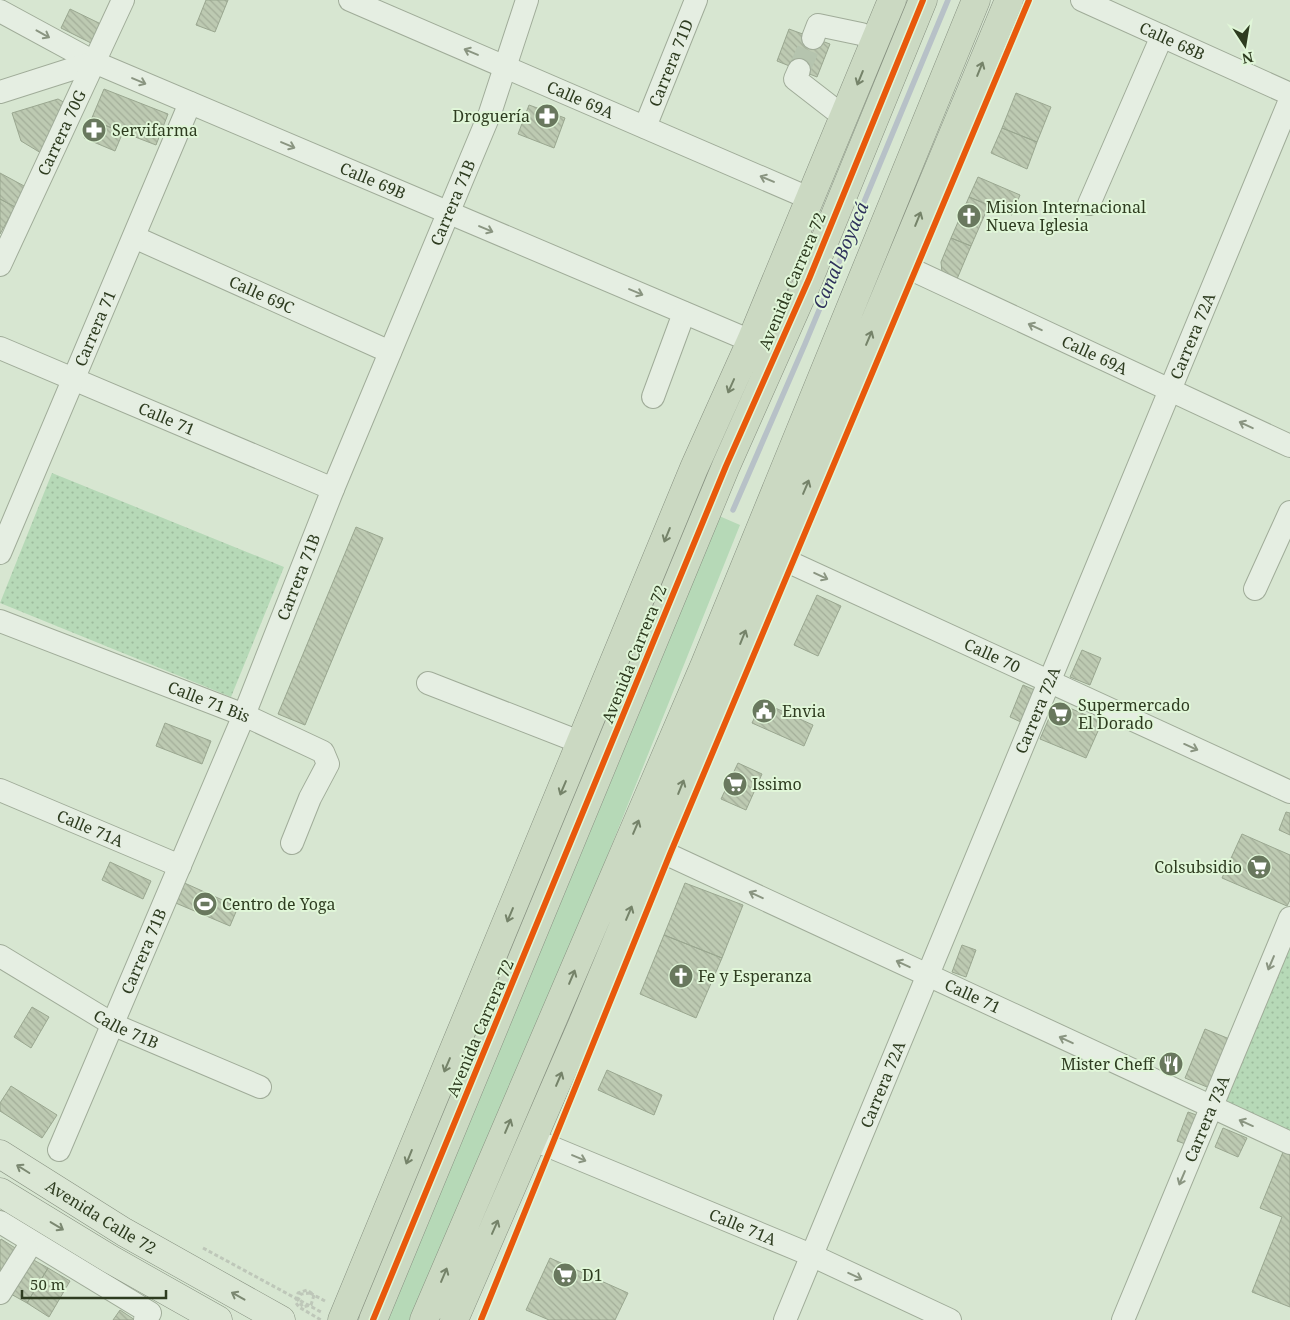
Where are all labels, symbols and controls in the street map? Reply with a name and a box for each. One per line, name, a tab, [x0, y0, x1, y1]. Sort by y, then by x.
street label: Carrera 71D	[643, 16, 698, 110]
street label: Calle 68B	[1136, 16, 1209, 65]
north arrow	[1220, 20, 1270, 70]
one-way arrow	[35, 29, 50, 39]
one-way arrow	[464, 47, 479, 57]
text: N	[1240, 48, 1255, 69]
one-way arrow	[976, 62, 986, 77]
one-way arrow	[855, 70, 864, 85]
street label: Calle 69A	[544, 75, 618, 124]
one-way arrow	[131, 77, 146, 87]
street label: Carrera 70G	[32, 86, 91, 179]
pharmacy icon: Droguería	[534, 103, 560, 129]
place label: Droguería	[453, 105, 530, 127]
pharmacy icon: Servifarma	[81, 117, 107, 143]
place label: Servifarma	[112, 119, 198, 141]
one-way arrow	[280, 141, 295, 150]
street label: Carrera 71B	[425, 156, 480, 249]
street label: Calle 69B	[336, 157, 409, 204]
one-way arrow	[760, 174, 775, 184]
place label: Mision Internacional Nueva Iglesia	[986, 196, 1146, 236]
water label: Canal Boyacá	[807, 197, 874, 312]
church icon: Mision Internacional Nueva Iglesia	[956, 203, 982, 229]
street label: Avenida Carrera 72	[753, 209, 831, 353]
one-way arrow	[914, 212, 924, 227]
one-way arrow	[478, 224, 493, 234]
street label: Calle 69C	[226, 270, 298, 319]
street label: Carrera 71	[69, 287, 121, 370]
one-way arrow	[628, 288, 643, 298]
street label: Carrera 72A	[1165, 289, 1220, 383]
one-way arrow	[1028, 322, 1043, 331]
street label: Calle 69A	[1058, 330, 1132, 380]
one-way arrow	[864, 331, 874, 346]
one-way arrow	[726, 378, 736, 393]
street label: Calle 71	[135, 397, 198, 440]
one-way arrow	[1239, 420, 1254, 429]
one-way arrow	[801, 480, 811, 495]
one-way arrow	[662, 527, 671, 542]
street label: Carrera 71B	[271, 531, 325, 624]
one-way arrow	[813, 572, 828, 582]
street label: Avenida Carrera 72	[596, 582, 672, 726]
one-way arrow	[738, 630, 748, 645]
street label: Calle 70	[961, 633, 1024, 678]
street label: Carrera 72A	[1010, 663, 1065, 757]
street label: Calle 71 Bis	[165, 676, 254, 727]
place label: Supermercado El Dorado	[1078, 694, 1190, 734]
public building icon: Envia	[751, 698, 777, 724]
place label: Envia	[782, 700, 826, 722]
supermarket icon: Supermercado El Dorado	[1047, 701, 1073, 727]
one-way arrow	[1183, 743, 1198, 753]
supermarket icon: Issimo	[722, 771, 748, 797]
place label: Issimo	[752, 773, 802, 795]
one-way arrow	[558, 780, 567, 795]
one-way arrow	[677, 780, 686, 795]
street label: Calle 71A	[53, 804, 128, 852]
one-way arrow	[631, 820, 641, 835]
supermarket icon: Colsubsidio	[1246, 854, 1272, 880]
place label: Colsubsidio	[1154, 856, 1242, 878]
one-way arrow	[749, 890, 764, 899]
sports icon: Centro de Yoga	[192, 891, 218, 917]
place label: Centro de Yoga	[222, 893, 336, 915]
street label: Carrera 71B	[116, 905, 172, 998]
one-way arrow	[624, 906, 634, 921]
one-way arrow	[504, 907, 514, 922]
one-way arrow	[1266, 955, 1276, 970]
street label: Avenida Carrera 72	[441, 956, 519, 1100]
one-way arrow	[896, 959, 911, 968]
church icon: Fe y Esperanza	[668, 963, 694, 989]
place label: Fe y Esperanza	[698, 965, 812, 987]
one-way arrow	[568, 969, 577, 984]
street label: Calle 71	[941, 973, 1004, 1018]
street label: Calle 71B	[89, 1004, 162, 1054]
one-way arrow	[1059, 1035, 1074, 1044]
street label: Carrera 72A	[855, 1037, 911, 1131]
restaurant icon: Mister Cheff	[1158, 1051, 1184, 1077]
place label: Mister Cheff	[1061, 1053, 1156, 1075]
one-way arrow	[442, 1057, 452, 1072]
street label: Carrera 73A	[1179, 1071, 1235, 1165]
one-way arrow	[555, 1072, 565, 1087]
one-way arrow	[1239, 1118, 1254, 1127]
one-way arrow	[503, 1119, 513, 1134]
one-way arrow	[404, 1149, 414, 1164]
one-way arrow	[571, 1154, 586, 1164]
one-way arrow	[17, 1164, 31, 1174]
one-way arrow	[1177, 1170, 1187, 1185]
street label: Avenida Calle 72	[42, 1174, 160, 1259]
street label: Calle 71A	[706, 1203, 780, 1251]
one-way arrow	[491, 1220, 501, 1235]
one-way arrow	[49, 1222, 63, 1232]
supermarket icon: D1	[552, 1262, 578, 1288]
place label: D1	[582, 1264, 603, 1286]
scale bar	[22, 1268, 166, 1300]
one-way arrow	[439, 1268, 449, 1283]
one-way arrow	[847, 1272, 862, 1281]
text: 50 m	[30, 1274, 65, 1294]
one-way arrow	[231, 1291, 246, 1301]

